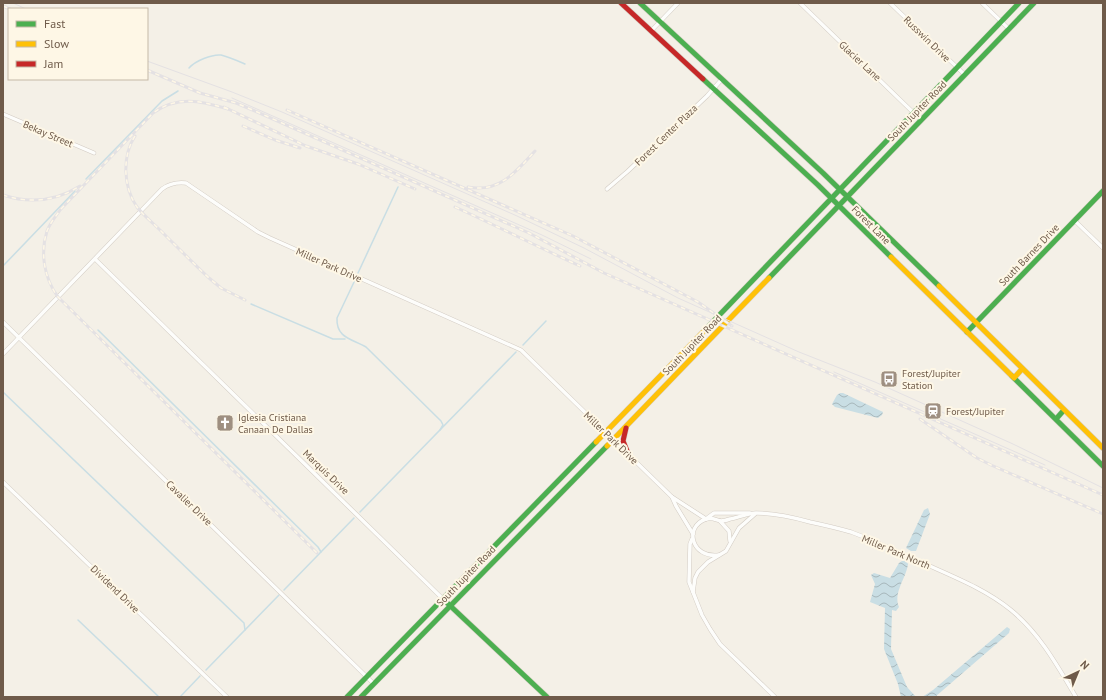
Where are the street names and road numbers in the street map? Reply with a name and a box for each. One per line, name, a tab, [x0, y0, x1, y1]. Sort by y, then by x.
street label: Russwin Drive	[901, 13, 953, 65]
street label: Glacier Lane	[836, 38, 884, 84]
street label: South Jupiter Road	[885, 78, 949, 144]
street label: Forest Center Plaza	[632, 102, 700, 168]
street label: Bekay Street	[21, 118, 76, 151]
street label: Forest Lane	[849, 203, 893, 247]
street label: South Barnes Drive	[996, 221, 1062, 289]
street label: Miller Park Drive	[294, 245, 364, 285]
street label: South Jupiter Road	[660, 312, 724, 378]
street label: Miller Park Drive	[581, 409, 641, 467]
street label: Marquis Drive	[300, 447, 352, 497]
street label: Cavalier Drive	[163, 478, 215, 528]
street label: Miller Park North	[860, 532, 932, 572]
street label: South Jupiter Road	[434, 543, 498, 609]
street label: Dividend Drive	[88, 562, 142, 616]

